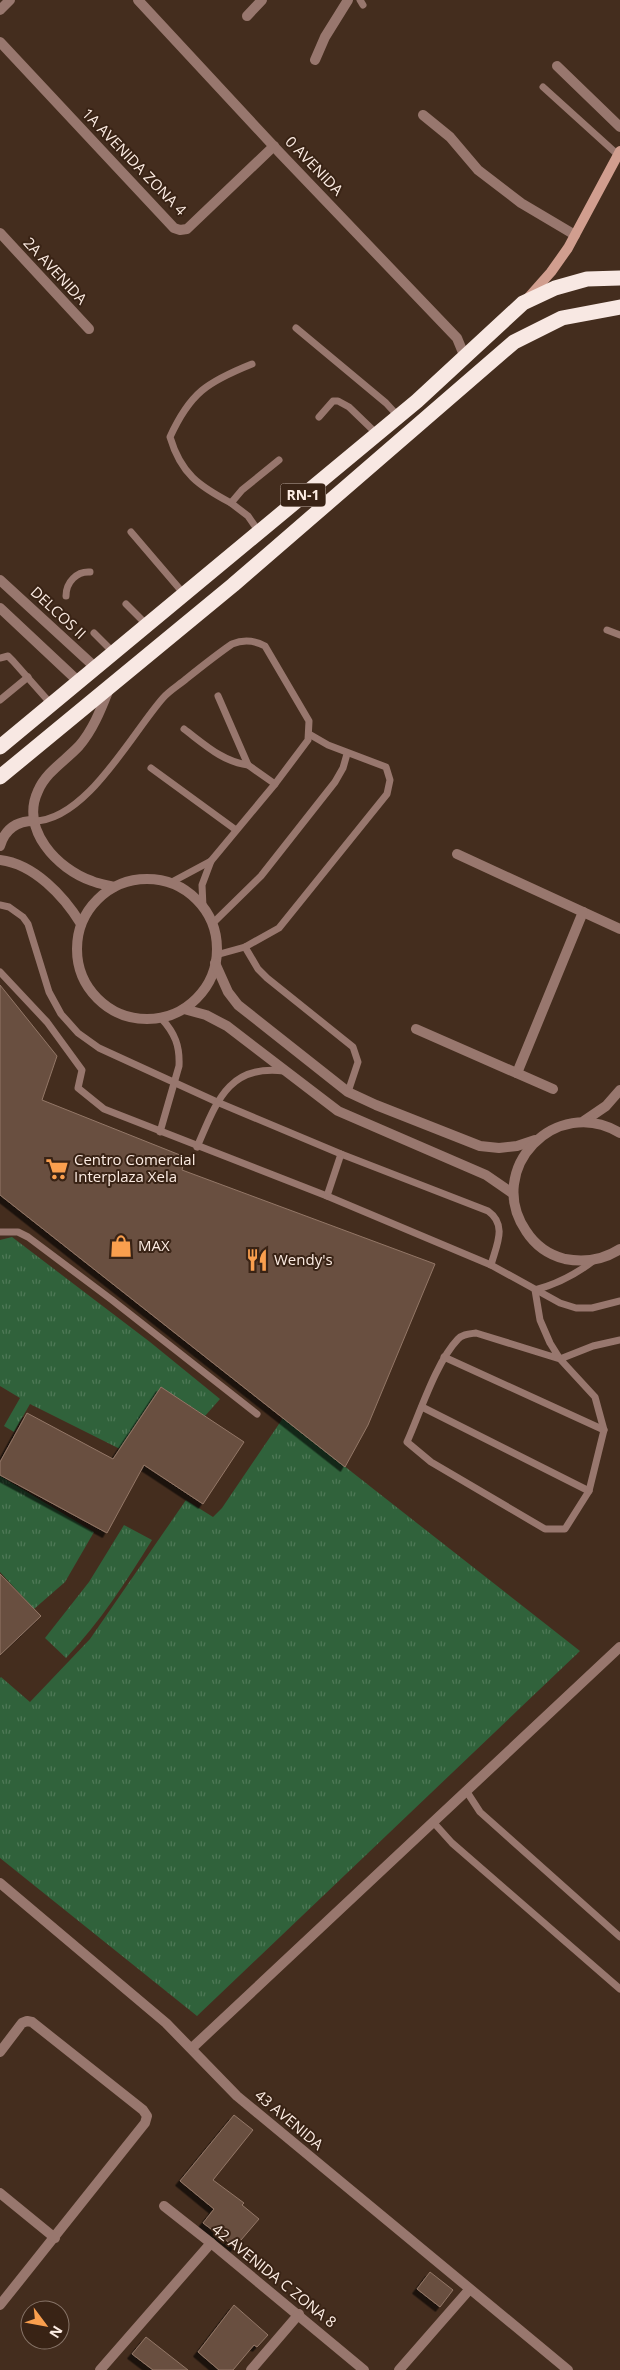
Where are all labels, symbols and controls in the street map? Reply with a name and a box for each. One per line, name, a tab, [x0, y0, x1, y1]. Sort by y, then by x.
street label: 1A AVENIDA ZONA 4	[78, 103, 192, 220]
street label: 0 AVENIDA	[281, 131, 348, 200]
street label: 2A AVENIDA	[20, 233, 92, 308]
road number: RN-1	[280, 484, 326, 506]
street label: DELCOS II	[27, 582, 91, 643]
place label: Centro Comercial Interplaza Xela	[74, 1149, 195, 1186]
supermarket icon: Centro Comercial Interplaza Xela	[44, 1156, 70, 1182]
shop icon: MAX	[108, 1233, 134, 1259]
place label: MAX	[138, 1235, 170, 1255]
restaurant icon: Wendy's	[244, 1247, 270, 1273]
place label: Wendy's	[274, 1249, 333, 1269]
street label: 43 AVENIDA	[251, 2085, 329, 2154]
street label: 42 AVENIDA C ZONA 8	[208, 2219, 341, 2332]
north arrow	[20, 2300, 70, 2350]
text: N	[45, 2322, 68, 2342]

